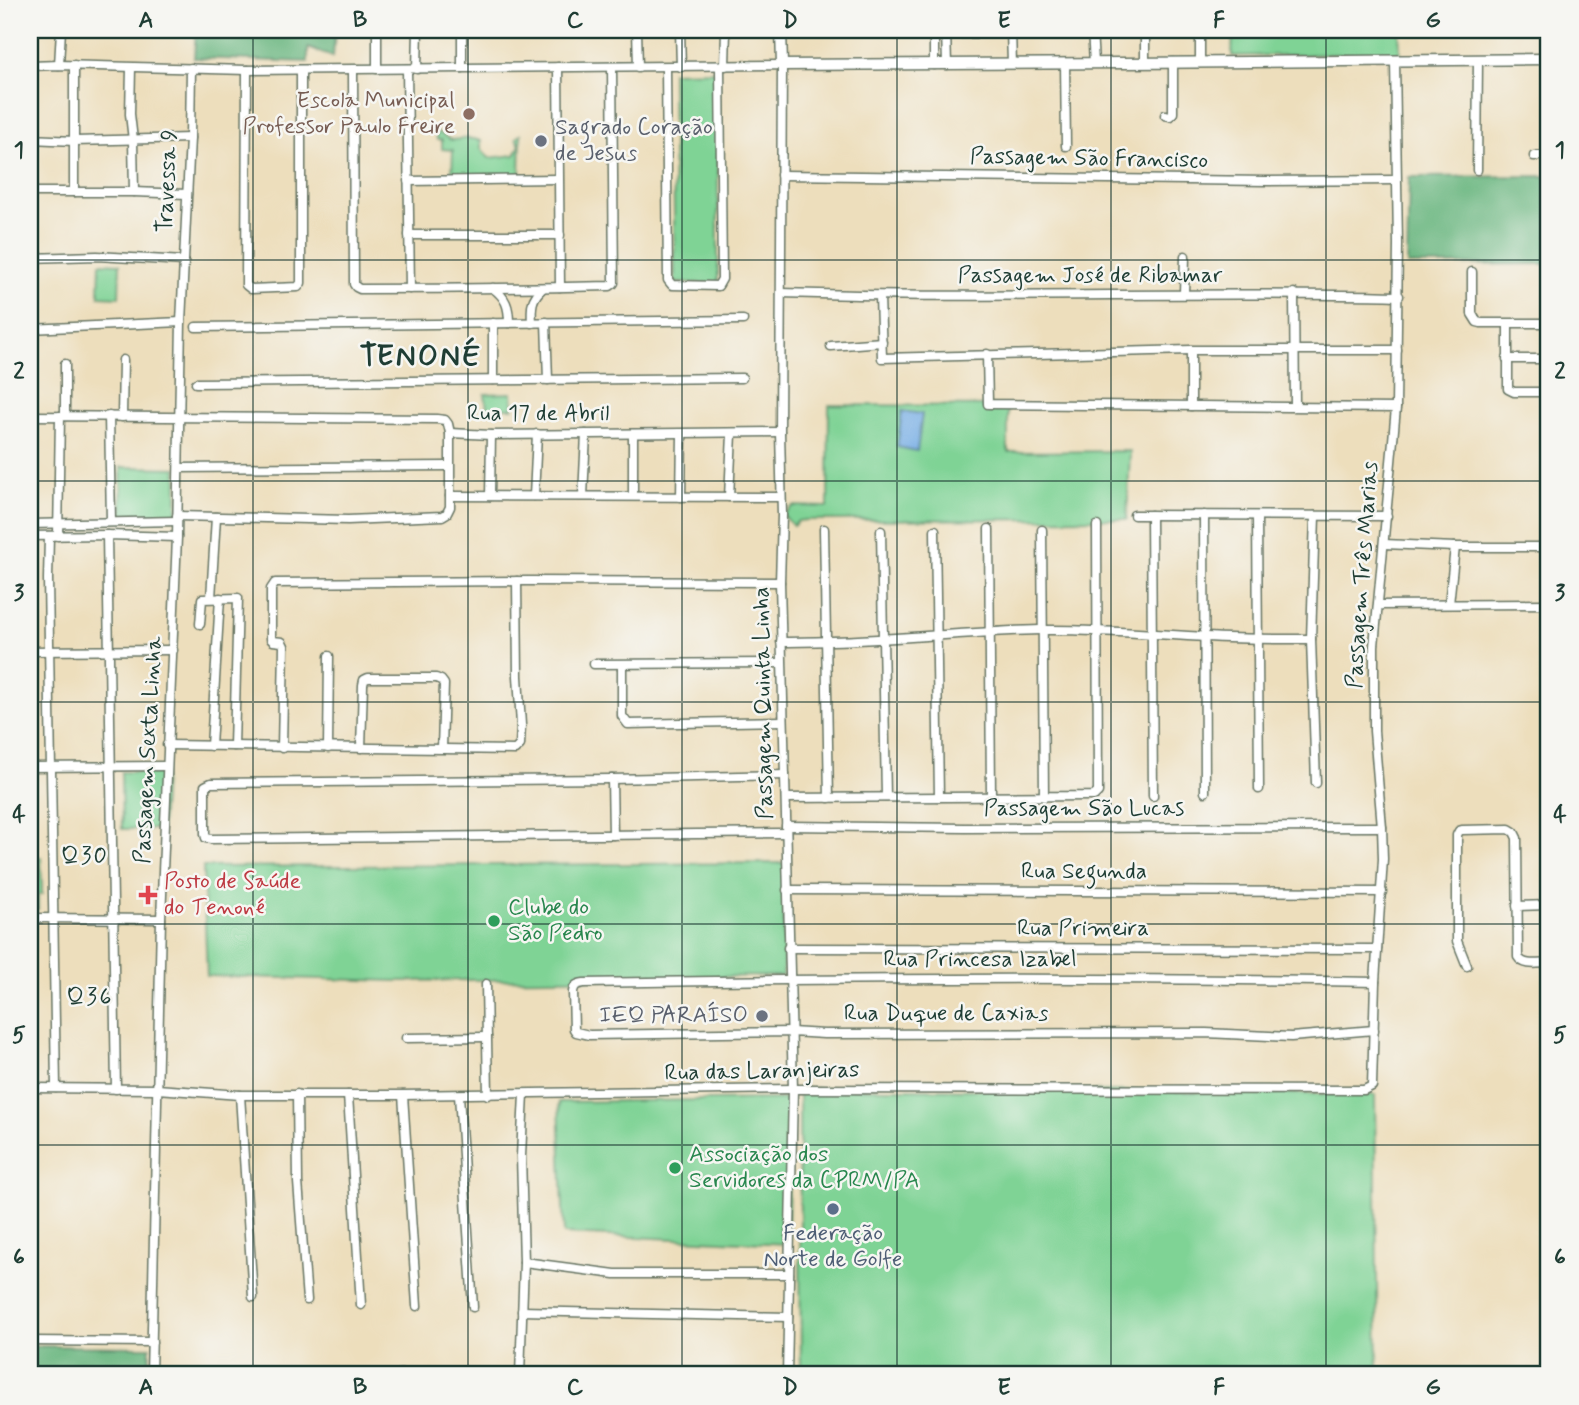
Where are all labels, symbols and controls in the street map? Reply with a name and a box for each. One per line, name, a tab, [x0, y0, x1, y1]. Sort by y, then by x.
text: A	[138, 6, 154, 36]
text: B	[353, 6, 368, 36]
text: C	[567, 6, 584, 36]
text: D	[782, 6, 798, 36]
text: E	[997, 6, 1011, 36]
text: F	[1213, 6, 1225, 36]
text: G	[1425, 6, 1441, 36]
place label: Escola Municipal Professor Paulo Freire	[243, 86, 455, 142]
marker: Escola Municipal Professor Paulo Freire	[461, 106, 477, 122]
place label: Sagrado Coração de Jesus	[555, 113, 713, 169]
street label: Travessa 9	[150, 129, 186, 233]
marker: Sagrado Coração de Jesus	[533, 133, 549, 149]
text: 1	[14, 136, 24, 166]
text: 1	[1555, 136, 1565, 166]
street label: Passagem São Francisco	[970, 142, 1208, 176]
street label: Passagem José de Ribamar	[958, 261, 1223, 291]
district label: TENONÉ	[360, 337, 482, 376]
text: 2	[13, 357, 25, 387]
text: 2	[1554, 357, 1566, 387]
street label: Rua 17 de Abril	[467, 399, 609, 429]
street label: Passagem Três Marias	[1340, 461, 1386, 689]
text: 3	[14, 579, 25, 609]
text: 3	[1555, 579, 1566, 609]
street label: Passagem Quinta Linha	[747, 586, 781, 820]
street label: Passagem Sexta Linha	[128, 635, 170, 864]
street label: Passagem São Lucas	[984, 794, 1184, 824]
text: 4	[12, 800, 26, 830]
text: 4	[1553, 800, 1567, 830]
district label: Q30	[61, 841, 109, 872]
street label: Rua Segunda	[1021, 857, 1147, 889]
place label: Posto de Saúde do Tenoné	[164, 867, 301, 923]
marker: Posto de Saúde do Tenoné	[138, 885, 158, 905]
place label: Clube do São Pedro	[508, 893, 603, 949]
marker: Clube do São Pedro	[486, 913, 502, 929]
street label: Rua Primeira	[1017, 914, 1149, 944]
street label: Rua Princesa Izabel	[883, 945, 1077, 975]
district label: Q36	[67, 982, 113, 1013]
street label: Rua Duque de Caxias	[844, 999, 1048, 1029]
place label: IEQ PARAÍSO	[599, 1001, 748, 1031]
marker: IEQ PARAÍSO	[754, 1008, 770, 1024]
text: 5	[12, 1021, 26, 1051]
text: 5	[1553, 1021, 1567, 1051]
street label: Rua das Laranjeiras	[664, 1055, 860, 1089]
place label: Associação dos Servidores da CPRM/PA	[689, 1140, 919, 1196]
marker: Associação dos Servidores da CPRM/PA	[667, 1160, 683, 1176]
marker: Federação Norte de Golfe	[825, 1201, 841, 1217]
place label: Federação Norte de Golfe	[764, 1219, 902, 1275]
text: 6	[13, 1243, 25, 1273]
text: 6	[1554, 1243, 1566, 1273]
text: A	[138, 1373, 154, 1403]
text: B	[353, 1373, 368, 1403]
text: C	[567, 1373, 584, 1403]
text: D	[782, 1373, 798, 1403]
text: E	[997, 1373, 1011, 1403]
text: F	[1213, 1373, 1225, 1403]
text: G	[1425, 1373, 1441, 1403]

